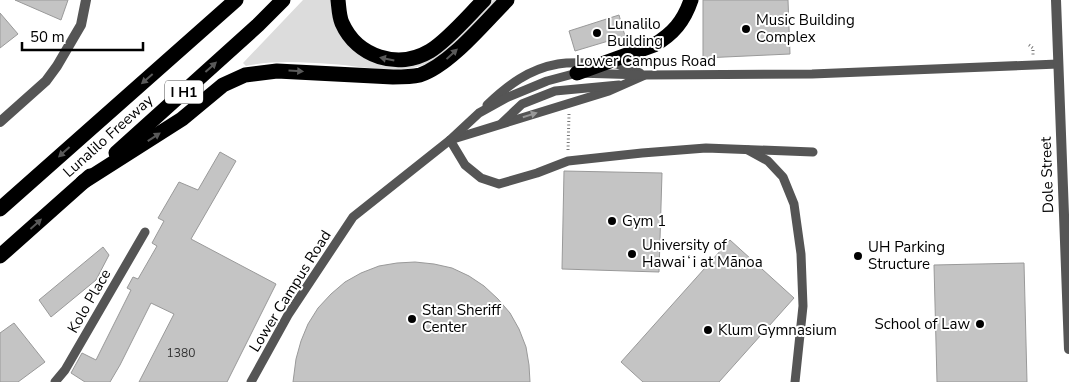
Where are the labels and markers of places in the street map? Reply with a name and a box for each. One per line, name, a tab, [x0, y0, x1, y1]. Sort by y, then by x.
place label: Music Building Complex	[756, 10, 855, 47]
place label: Lunalilo Building	[607, 14, 663, 51]
marker: Music Building Complex	[740, 23, 752, 35]
marker: Lunalilo Building	[591, 27, 603, 39]
place label: Gym 1	[622, 211, 666, 231]
marker: Gym 1	[606, 215, 618, 227]
place label: University of Hawaiʻi at Mānoa	[642, 235, 763, 272]
place label: UH Parking Structure	[868, 237, 945, 274]
marker: University of Hawaiʻi at Mānoa	[626, 248, 638, 260]
marker: UH Parking Structure	[852, 250, 864, 262]
place label: Stan Sheriff Center	[422, 300, 502, 337]
marker: Stan Sheriff Center	[406, 313, 418, 325]
place label: School of Law	[875, 314, 970, 334]
marker: School of Law	[974, 318, 986, 330]
place label: Klum Gymnasium	[718, 320, 837, 340]
marker: Klum Gymnasium	[702, 324, 714, 336]

